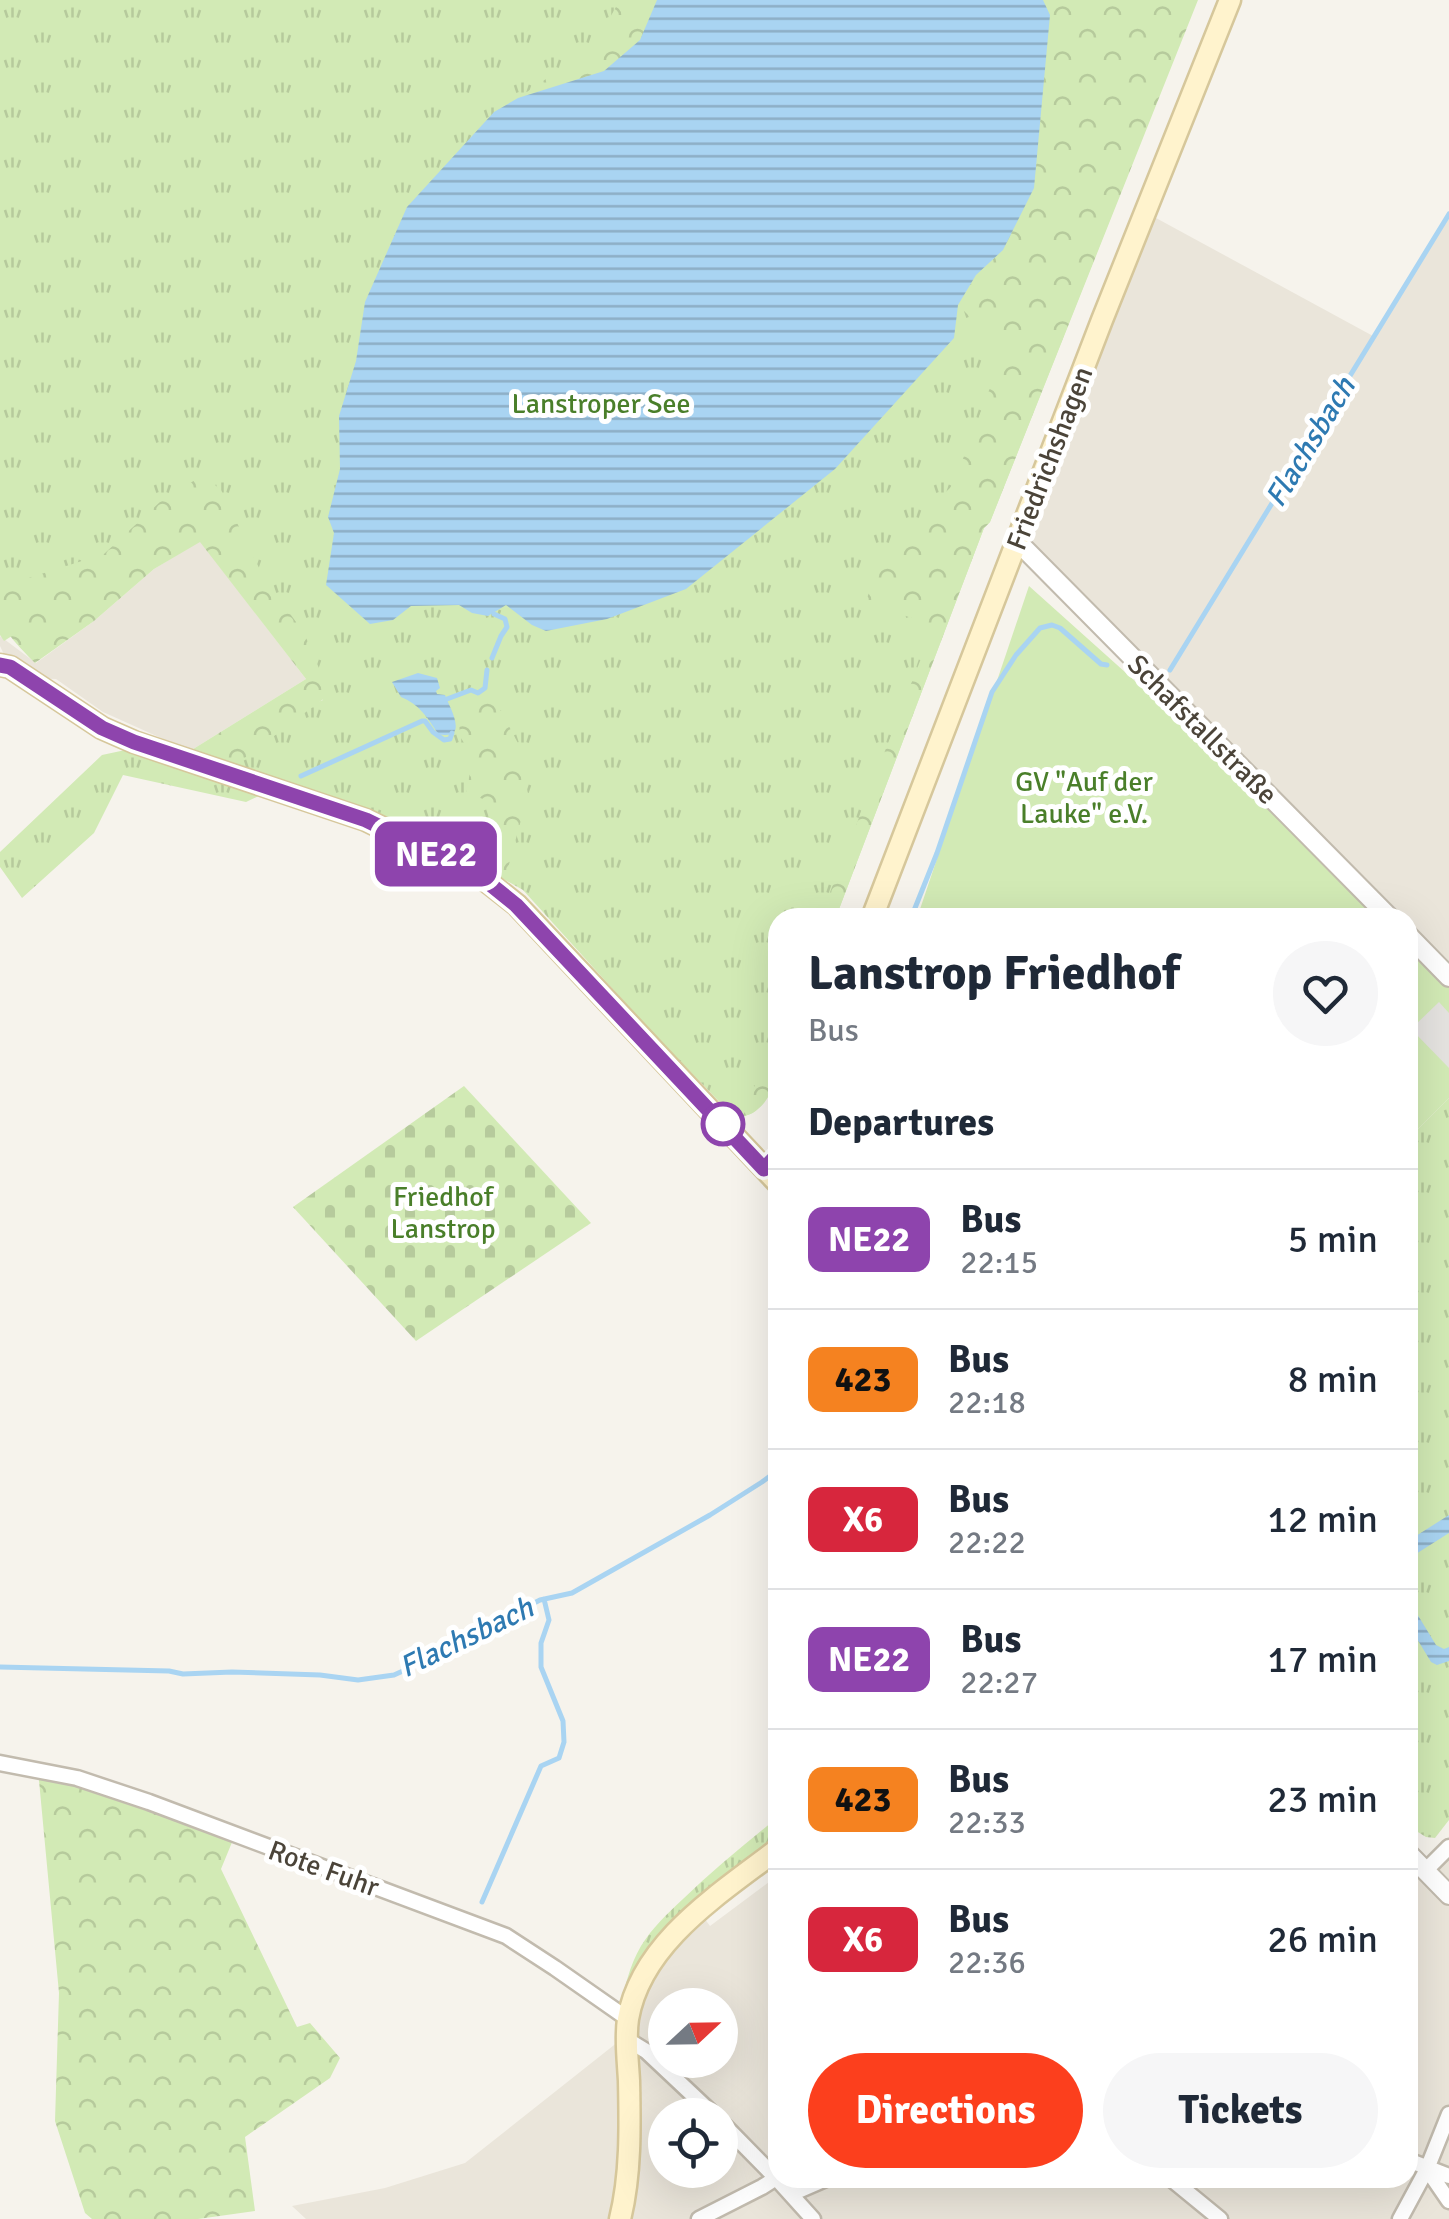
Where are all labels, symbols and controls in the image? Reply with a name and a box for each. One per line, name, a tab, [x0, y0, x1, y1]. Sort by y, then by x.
street label: Friedrichshagen	[999, 362, 1101, 555]
water label: Flachsbach	[1257, 370, 1364, 514]
park label: Lanstroper See	[511, 387, 691, 421]
street label: Schafstallstraße	[1120, 648, 1284, 812]
park label: GV "Auf der Lauke" e.V.	[1015, 765, 1153, 831]
line badge: NE22	[366, 822, 506, 886]
text: NE22	[395, 833, 477, 876]
button: heart	[1273, 941, 1378, 1046]
text: Lanstrop Friedhof	[808, 944, 1180, 1003]
text: Bus	[808, 1011, 859, 1050]
text: Departures	[808, 1099, 994, 1146]
unlabelled marker	[702, 1103, 744, 1145]
park label: Friedhof Lanstrop	[390, 1180, 496, 1246]
text: Bus	[960, 1196, 1021, 1243]
text: 5 min	[1288, 1216, 1378, 1263]
text: NE22	[828, 1218, 910, 1261]
text: 22:15	[960, 1243, 1038, 1282]
text: Bus	[948, 1336, 1009, 1383]
text: 8 min	[1288, 1356, 1378, 1403]
text: 423	[835, 1358, 891, 1401]
text: 22:18	[948, 1383, 1026, 1422]
text: Bus	[948, 1476, 1009, 1523]
text: 12 min	[1267, 1496, 1378, 1543]
text: X6	[843, 1498, 883, 1541]
text: 22:22	[948, 1523, 1026, 1562]
water label: Flachsbach	[393, 1589, 540, 1686]
text: Bus	[960, 1616, 1021, 1663]
text: 17 min	[1267, 1636, 1378, 1683]
text: NE22	[828, 1638, 910, 1681]
text: 22:27	[960, 1663, 1038, 1702]
text: Bus	[948, 1756, 1009, 1803]
text: 23 min	[1267, 1776, 1378, 1823]
text: 423	[835, 1778, 891, 1821]
text: 22:33	[948, 1803, 1026, 1842]
street label: Rote Fuhr	[264, 1833, 384, 1905]
text: Bus	[948, 1896, 1009, 1943]
text: 26 min	[1267, 1916, 1378, 1963]
text: X6	[843, 1918, 883, 1961]
text: 22:36	[948, 1943, 1026, 1982]
north arrow	[648, 1988, 738, 2078]
map controls	[648, 1988, 738, 2188]
button: Directions	[808, 2053, 1083, 2168]
button: Tickets	[1103, 2053, 1378, 2168]
button: locate	[648, 2098, 738, 2188]

